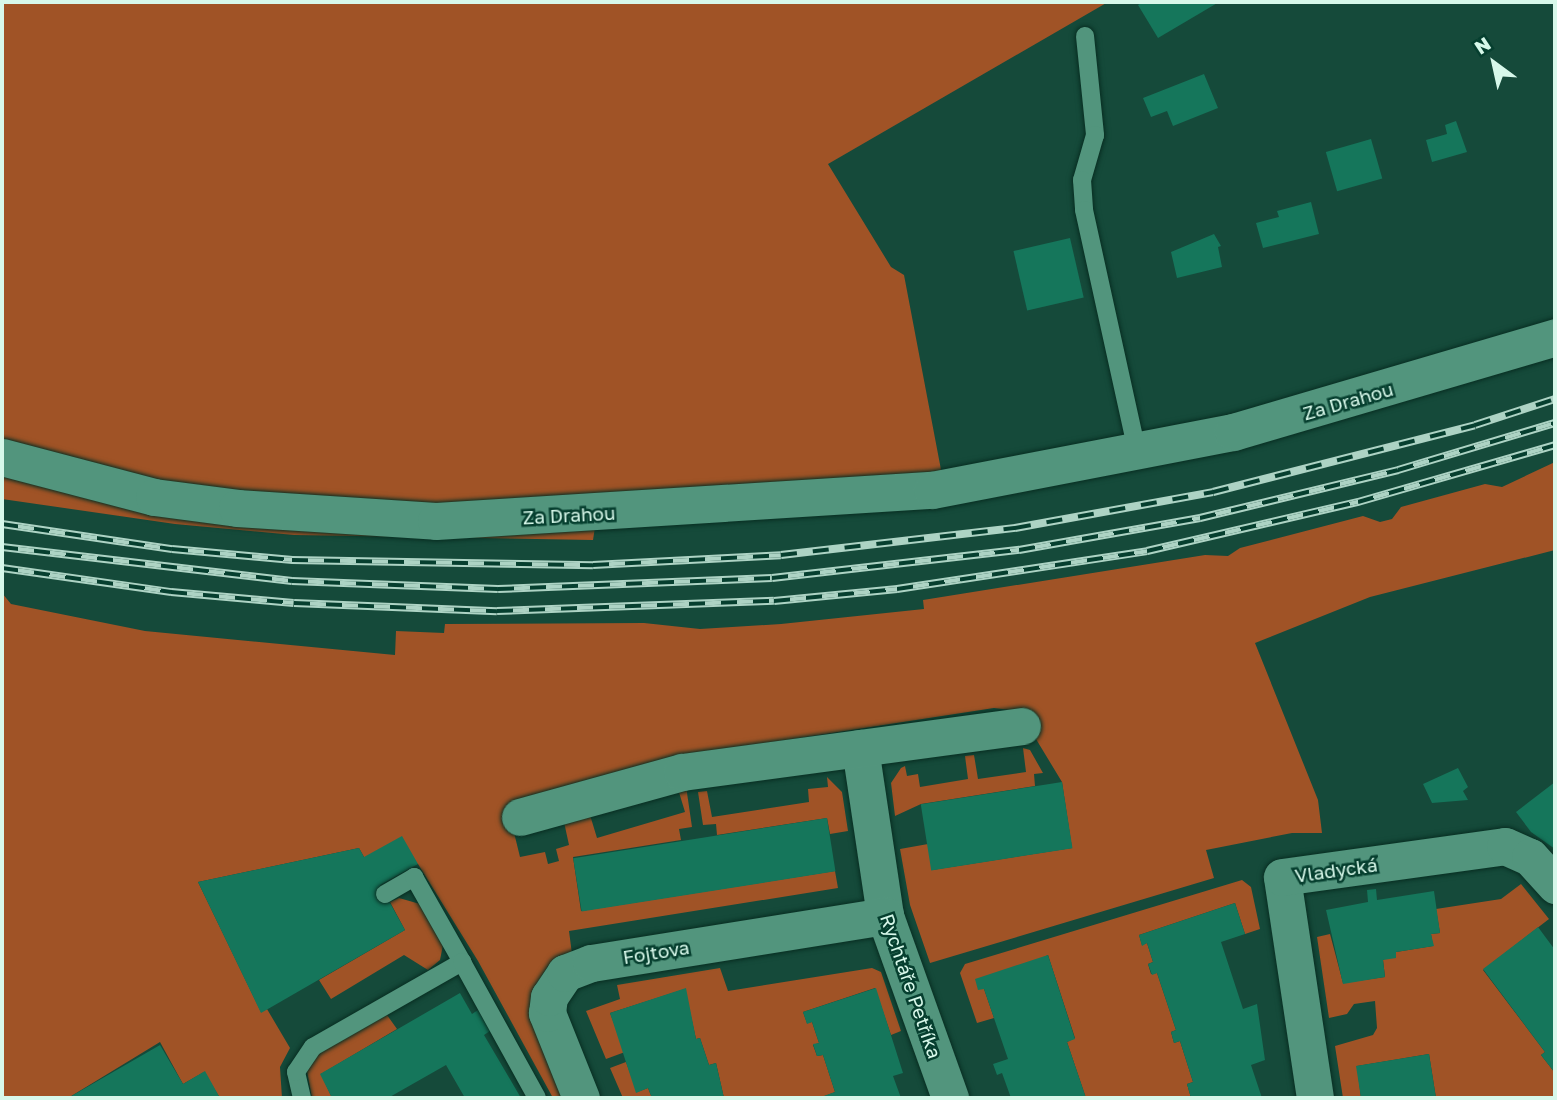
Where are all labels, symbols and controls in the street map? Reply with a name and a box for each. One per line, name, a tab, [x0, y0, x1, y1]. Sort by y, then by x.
north arrow	[1459, 28, 1529, 98]
text: N	[1470, 31, 1495, 59]
street label: Za Drahou	[1300, 377, 1396, 425]
street label: Za Drahou	[522, 501, 616, 529]
street label: Vladycká	[1293, 853, 1379, 887]
street label: Rychtáře Petříka	[876, 911, 946, 1061]
street label: Fojtova	[621, 935, 691, 969]

